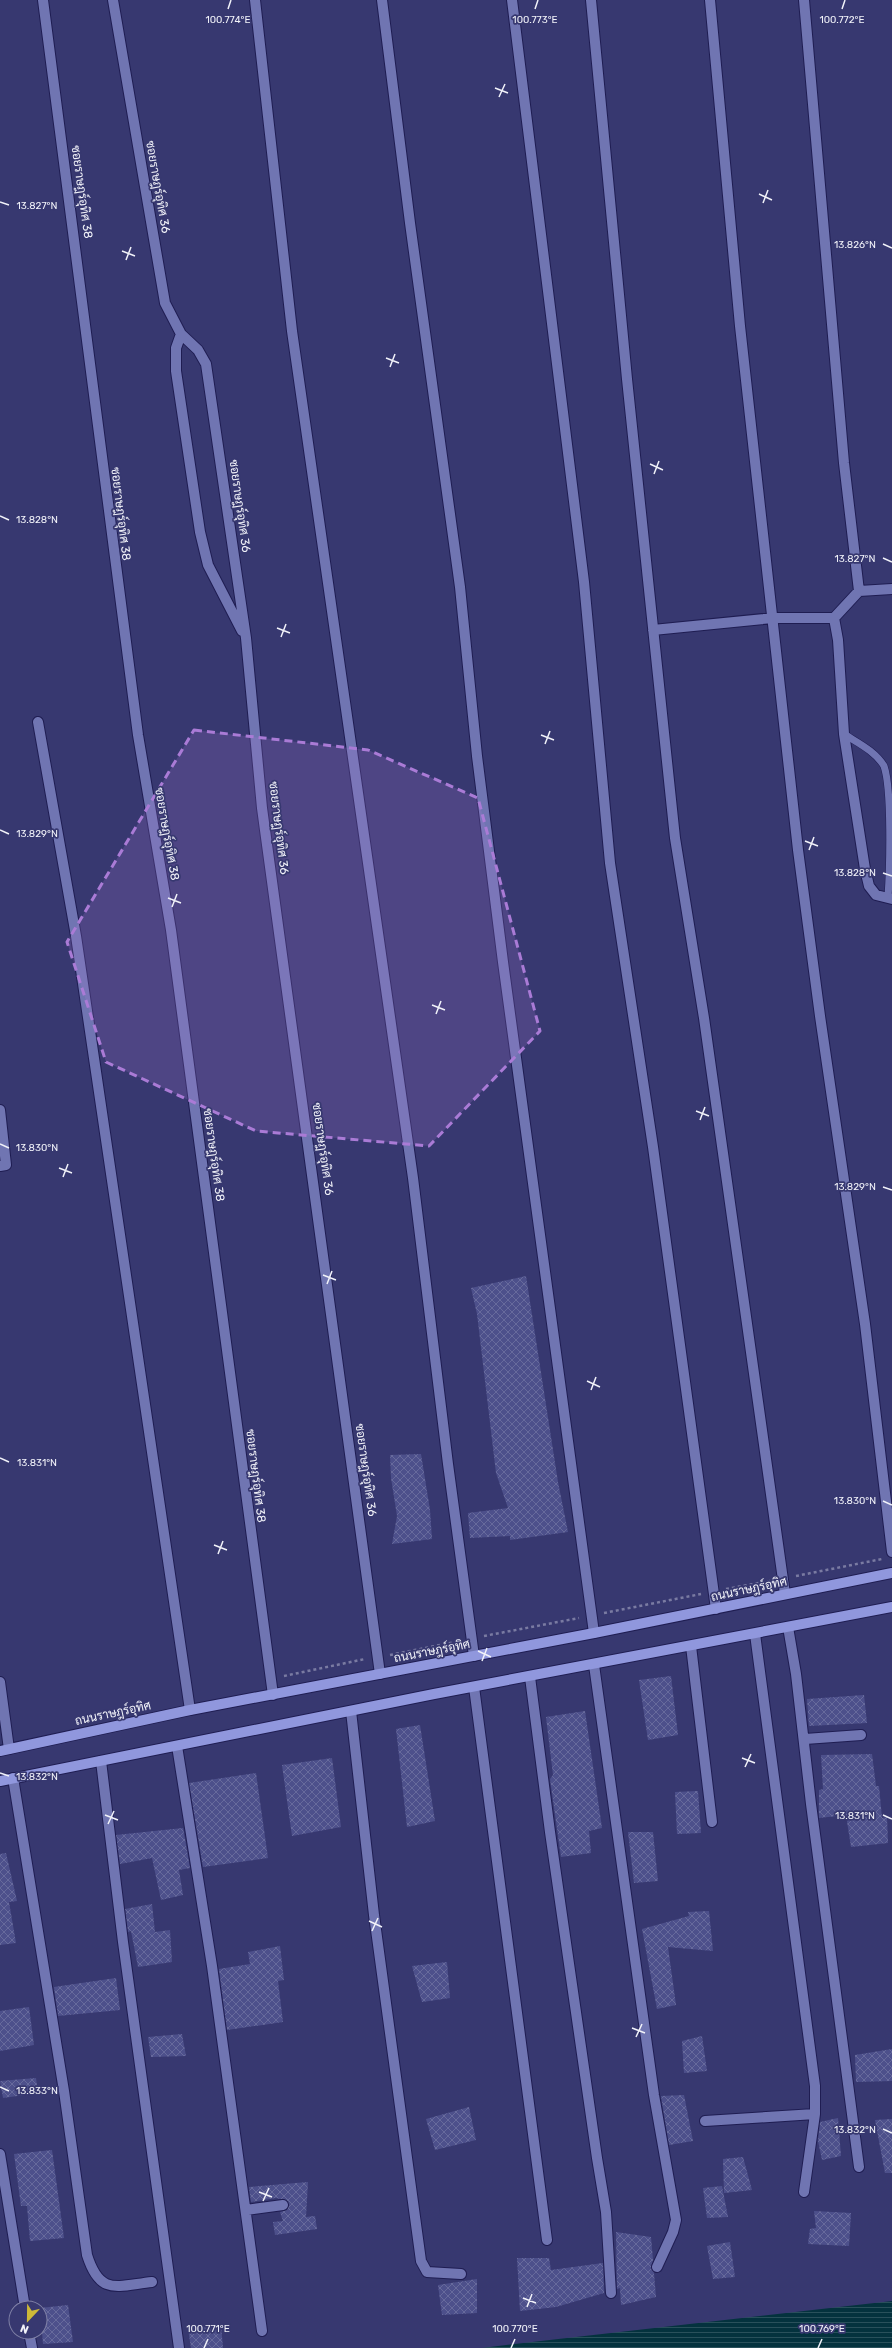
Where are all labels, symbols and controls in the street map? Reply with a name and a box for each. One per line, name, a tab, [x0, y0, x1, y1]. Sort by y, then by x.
text: 100.774°E	[205, 14, 251, 26]
text: 100.773°E	[512, 14, 558, 26]
text: 100.772°E	[819, 14, 865, 26]
street label: ซอยราษฎร์อุทิศ 36	[141, 139, 174, 235]
street label: ซอยราษฎร์อุทิศ 38	[67, 144, 96, 240]
text: 13.827°N	[17, 200, 57, 212]
text: 13.826°N	[834, 239, 876, 251]
street label: ซอยราษฎร์อุทิศ 36	[225, 458, 254, 554]
street label: ซอยราษฎร์อุทิศ 38	[106, 466, 135, 562]
text: 13.828°N	[16, 514, 58, 526]
text: 13.827°N	[835, 553, 875, 565]
street label: ซอยราษฎร์อุทิศ 36	[264, 780, 293, 876]
street label: ซอยราษฎร์อุทิศ 38	[150, 786, 183, 882]
text: 13.829°N	[16, 828, 58, 840]
text: 13.828°N	[834, 867, 876, 879]
street label: ซอยราษฎร์อุทิศ 36	[308, 1101, 337, 1197]
street label: ซอยราษฎร์อุทิศ 38	[199, 1107, 228, 1203]
text: 13.830°N	[16, 1142, 58, 1154]
text: 13.829°N	[834, 1181, 876, 1193]
street label: ซอยราษฎร์อุทิศ 36	[351, 1422, 380, 1518]
street label: ซอยราษฎร์อุทิศ 38	[241, 1428, 270, 1524]
text: 13.831°N	[17, 1457, 57, 1469]
text: 13.830°N	[834, 1495, 876, 1507]
street label: ถนนราษฎร์อุทิศ	[710, 1573, 789, 1606]
street label: ถนนราษฎร์อุทิศ	[393, 1636, 472, 1667]
street label: ถนนราษฎร์อุทิศ	[74, 1697, 153, 1730]
text: 13.832°N	[16, 1771, 58, 1783]
text: 13.831°N	[835, 1810, 875, 1822]
text: 13.833°N	[16, 2085, 58, 2097]
text: 13.832°N	[834, 2124, 876, 2136]
north arrow	[8, 2300, 48, 2340]
text: N	[18, 2321, 31, 2336]
text: 100.771°E	[186, 2323, 230, 2335]
text: 100.770°E	[492, 2323, 538, 2335]
text: 100.769°E	[799, 2323, 845, 2335]

